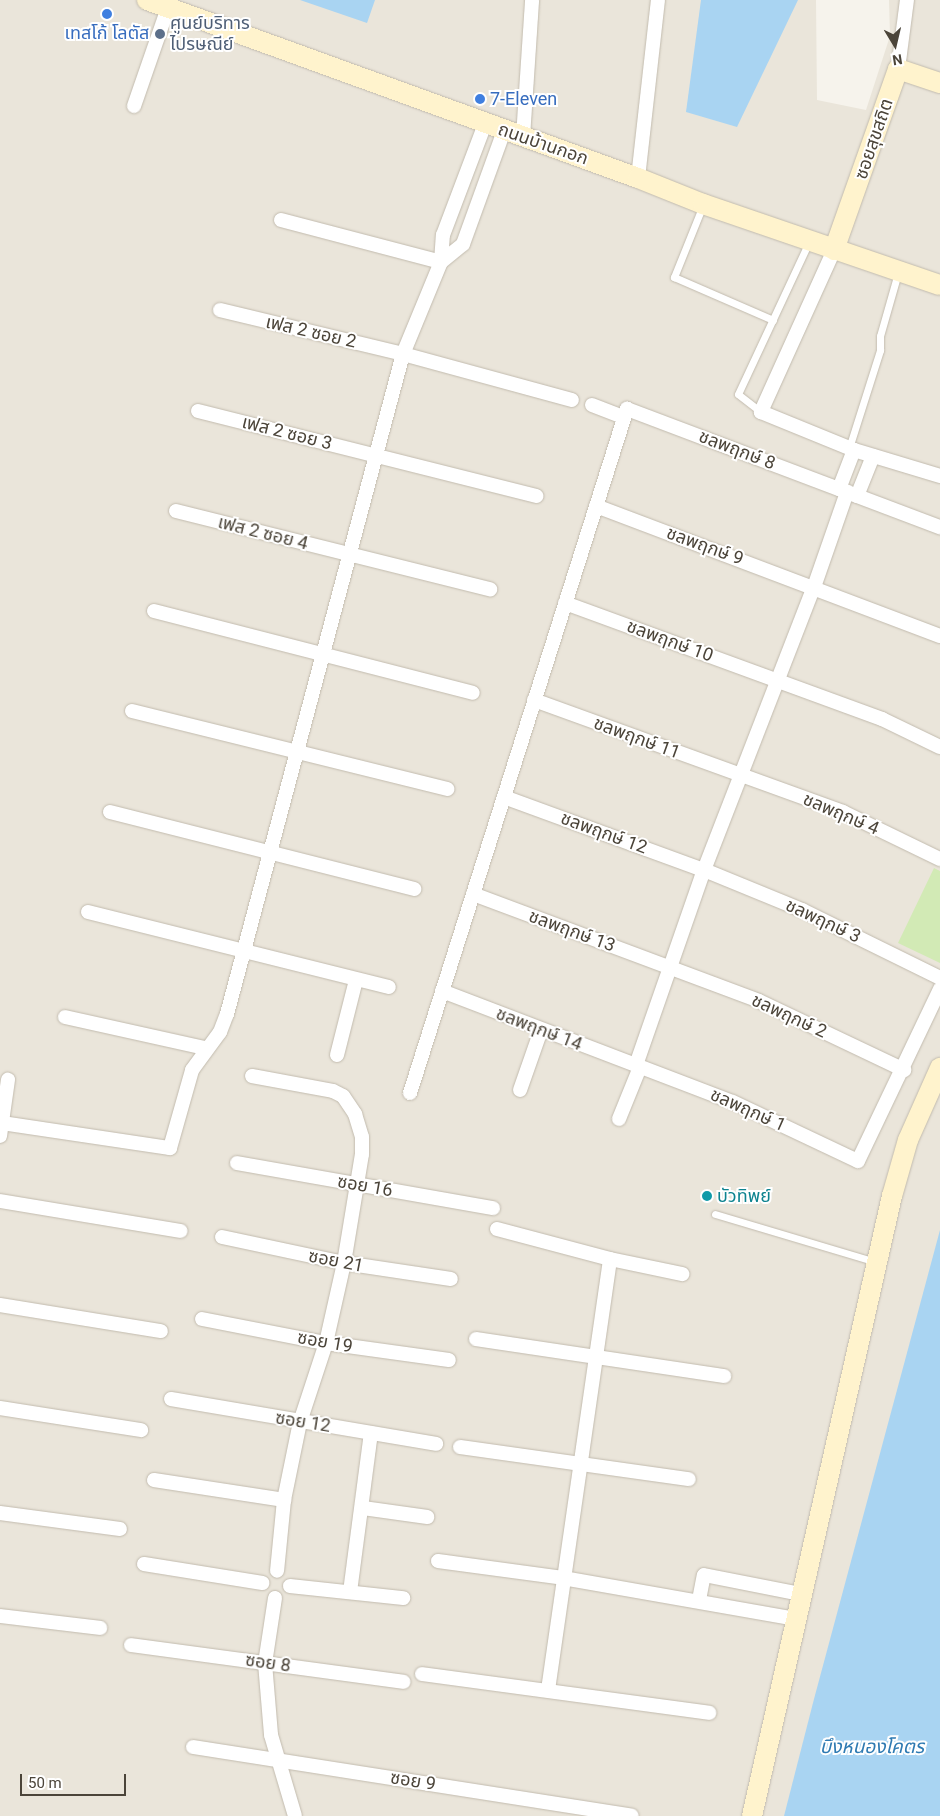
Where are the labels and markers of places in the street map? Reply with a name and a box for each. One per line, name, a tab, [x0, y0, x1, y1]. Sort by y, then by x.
marker: เทสโก้ โลตัส	[101, 8, 113, 20]
place label: ศูนย์บริทาร ไปรษณีย์	[170, 13, 250, 56]
place label: เทสโก้ โลตัส	[65, 22, 149, 44]
marker: ศูนย์บริทาร ไปรษณีย์	[154, 28, 166, 40]
place label: 7-Eleven	[490, 88, 557, 110]
marker: 7-Eleven	[474, 93, 486, 105]
place label: บัวทิพย์	[717, 1185, 771, 1207]
marker: บัวทิพย์	[701, 1190, 713, 1202]

